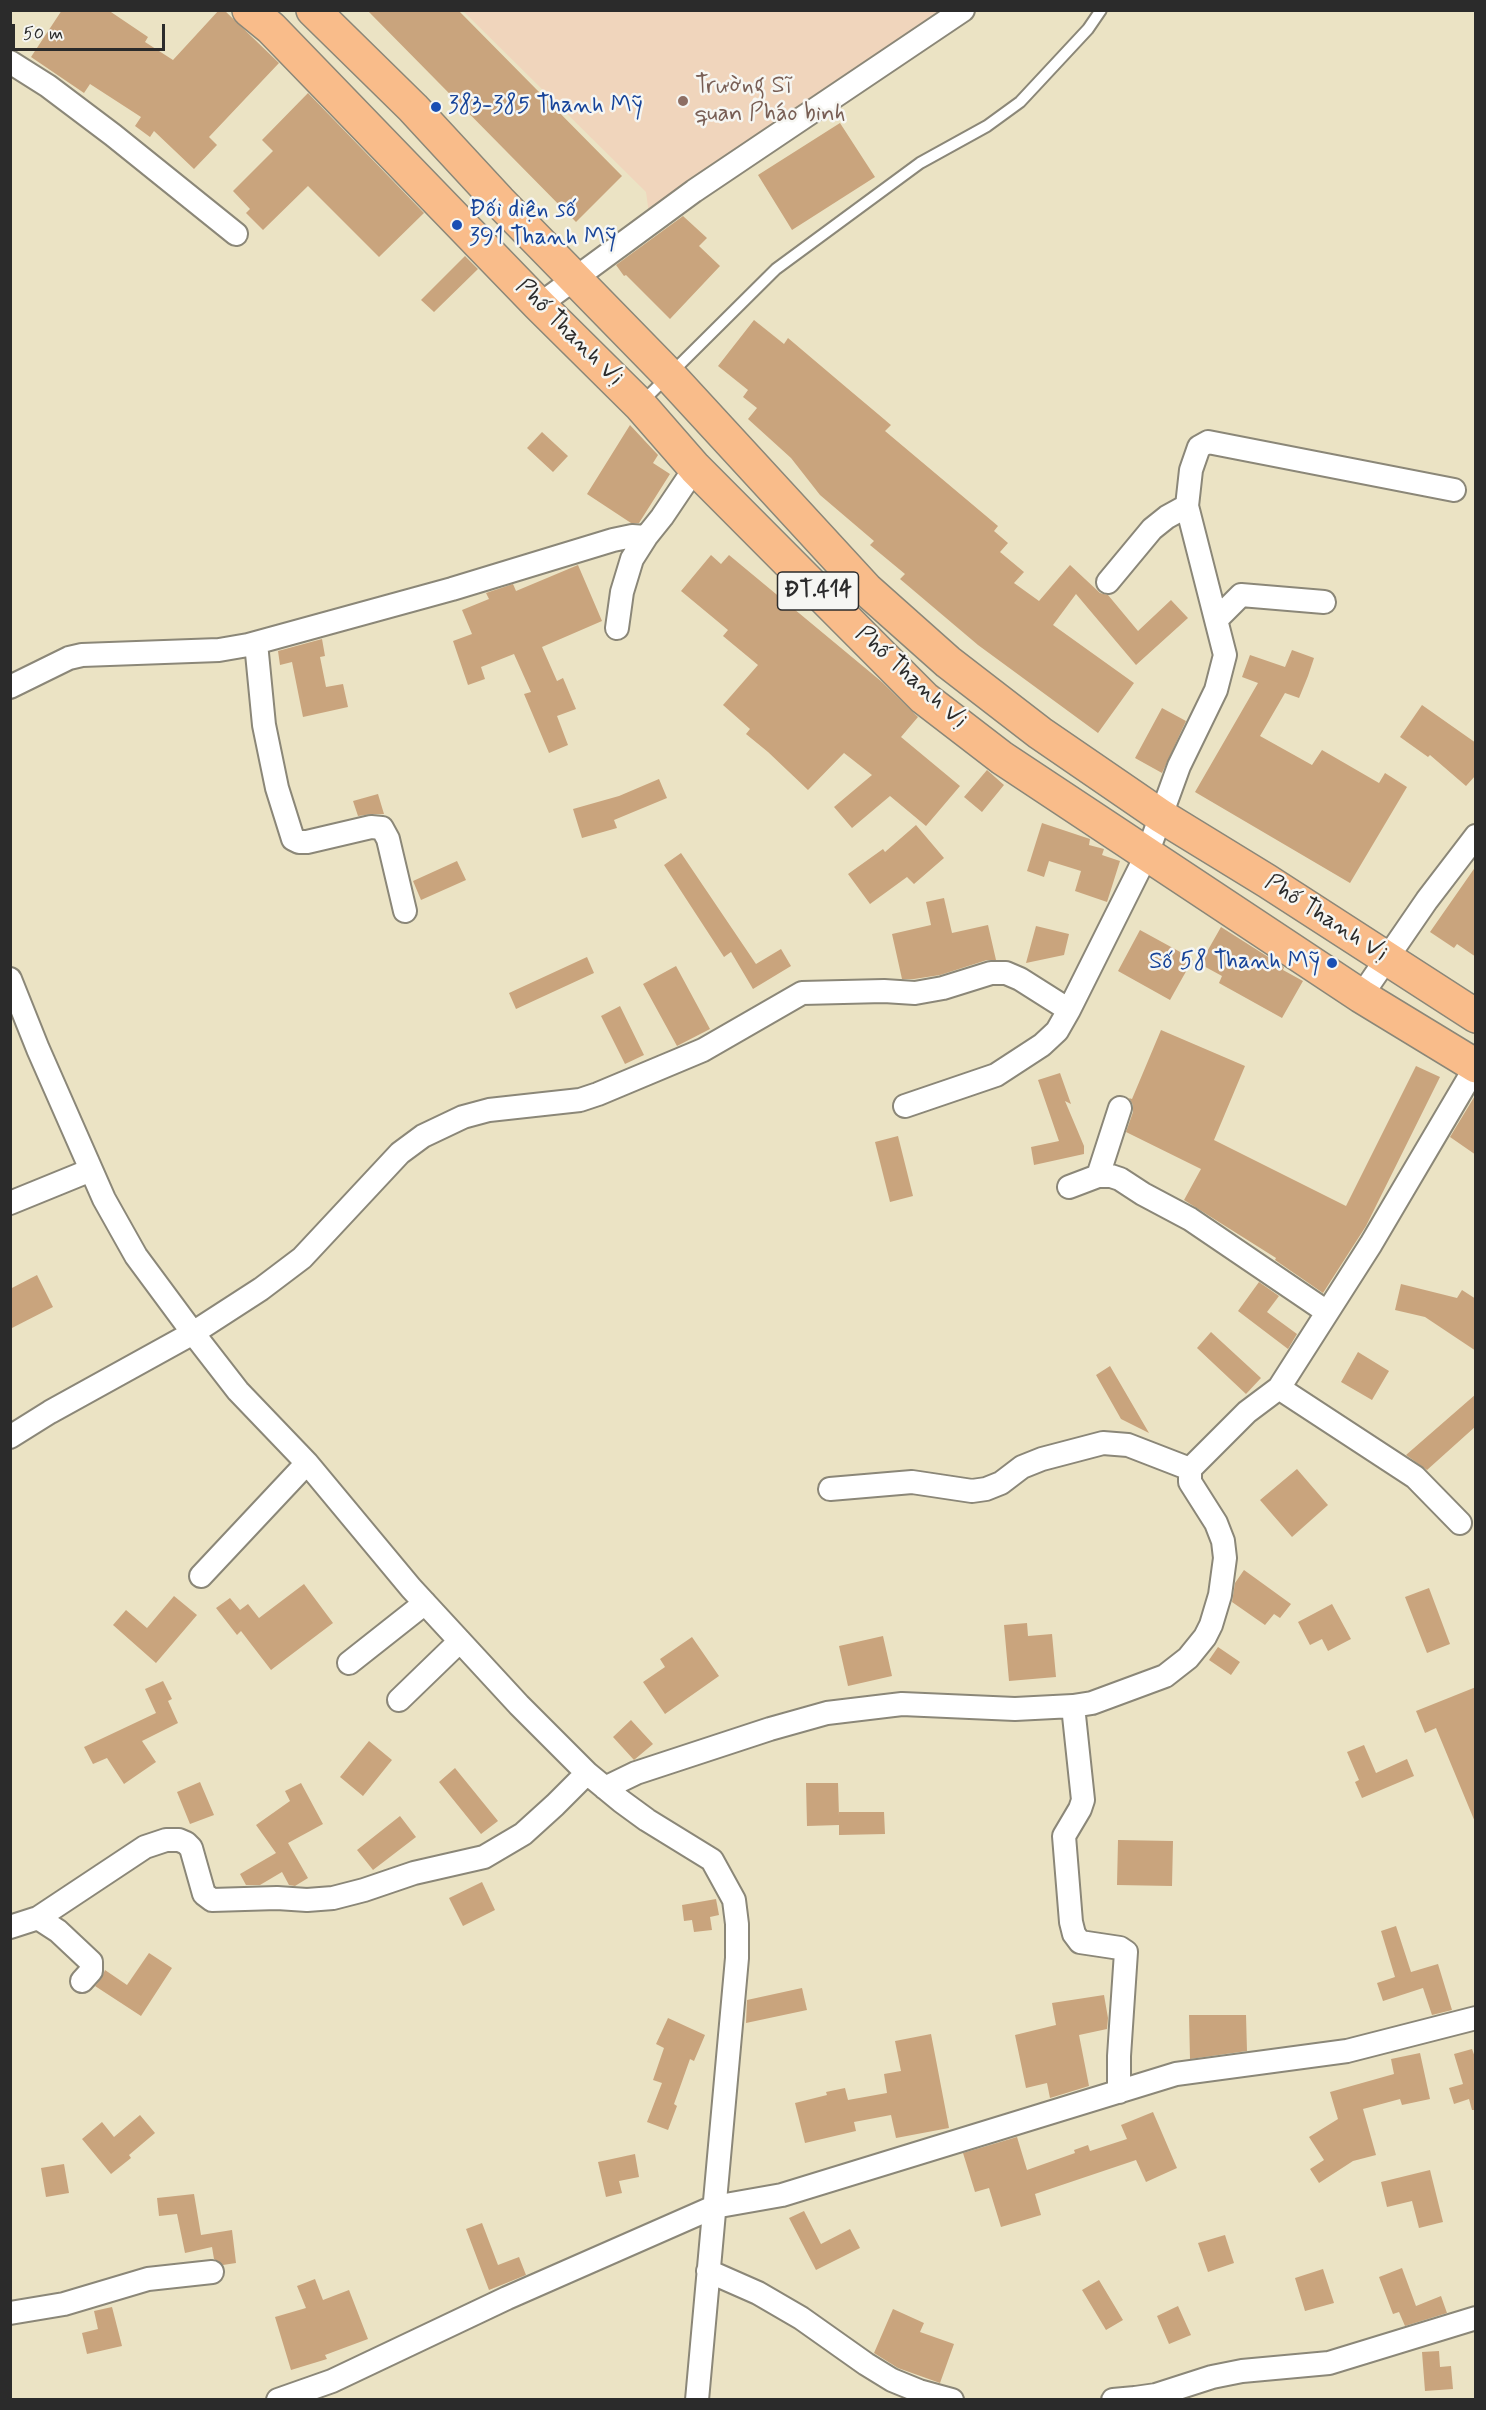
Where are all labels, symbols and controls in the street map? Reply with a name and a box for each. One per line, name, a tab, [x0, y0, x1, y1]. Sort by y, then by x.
scale bar	[15, 12, 168, 50]
text: 50 m	[23, 22, 63, 46]
place label: Trường Sĩ quan Pháo binh	[695, 73, 846, 129]
place label: 383-385 Thanh Mỹ	[448, 93, 643, 121]
marker: Trường Sĩ quan Pháo binh	[676, 94, 690, 108]
marker: 383-385 Thanh Mỹ	[429, 100, 443, 114]
place label: Đối diện số 391 Thanh Mỹ	[469, 197, 616, 253]
marker: Đối diện số 391 Thanh Mỹ	[450, 218, 464, 232]
street label: Phố Thanh Vị	[509, 274, 627, 392]
road number: ĐT.414	[778, 572, 858, 610]
street label: Phố Thanh Vị	[849, 621, 971, 735]
street label: Phố Thanh Vị	[1259, 869, 1391, 969]
place label: Số 58 Thanh Mỹ	[1149, 949, 1320, 977]
marker: Số 58 Thanh Mỹ	[1325, 956, 1339, 970]

